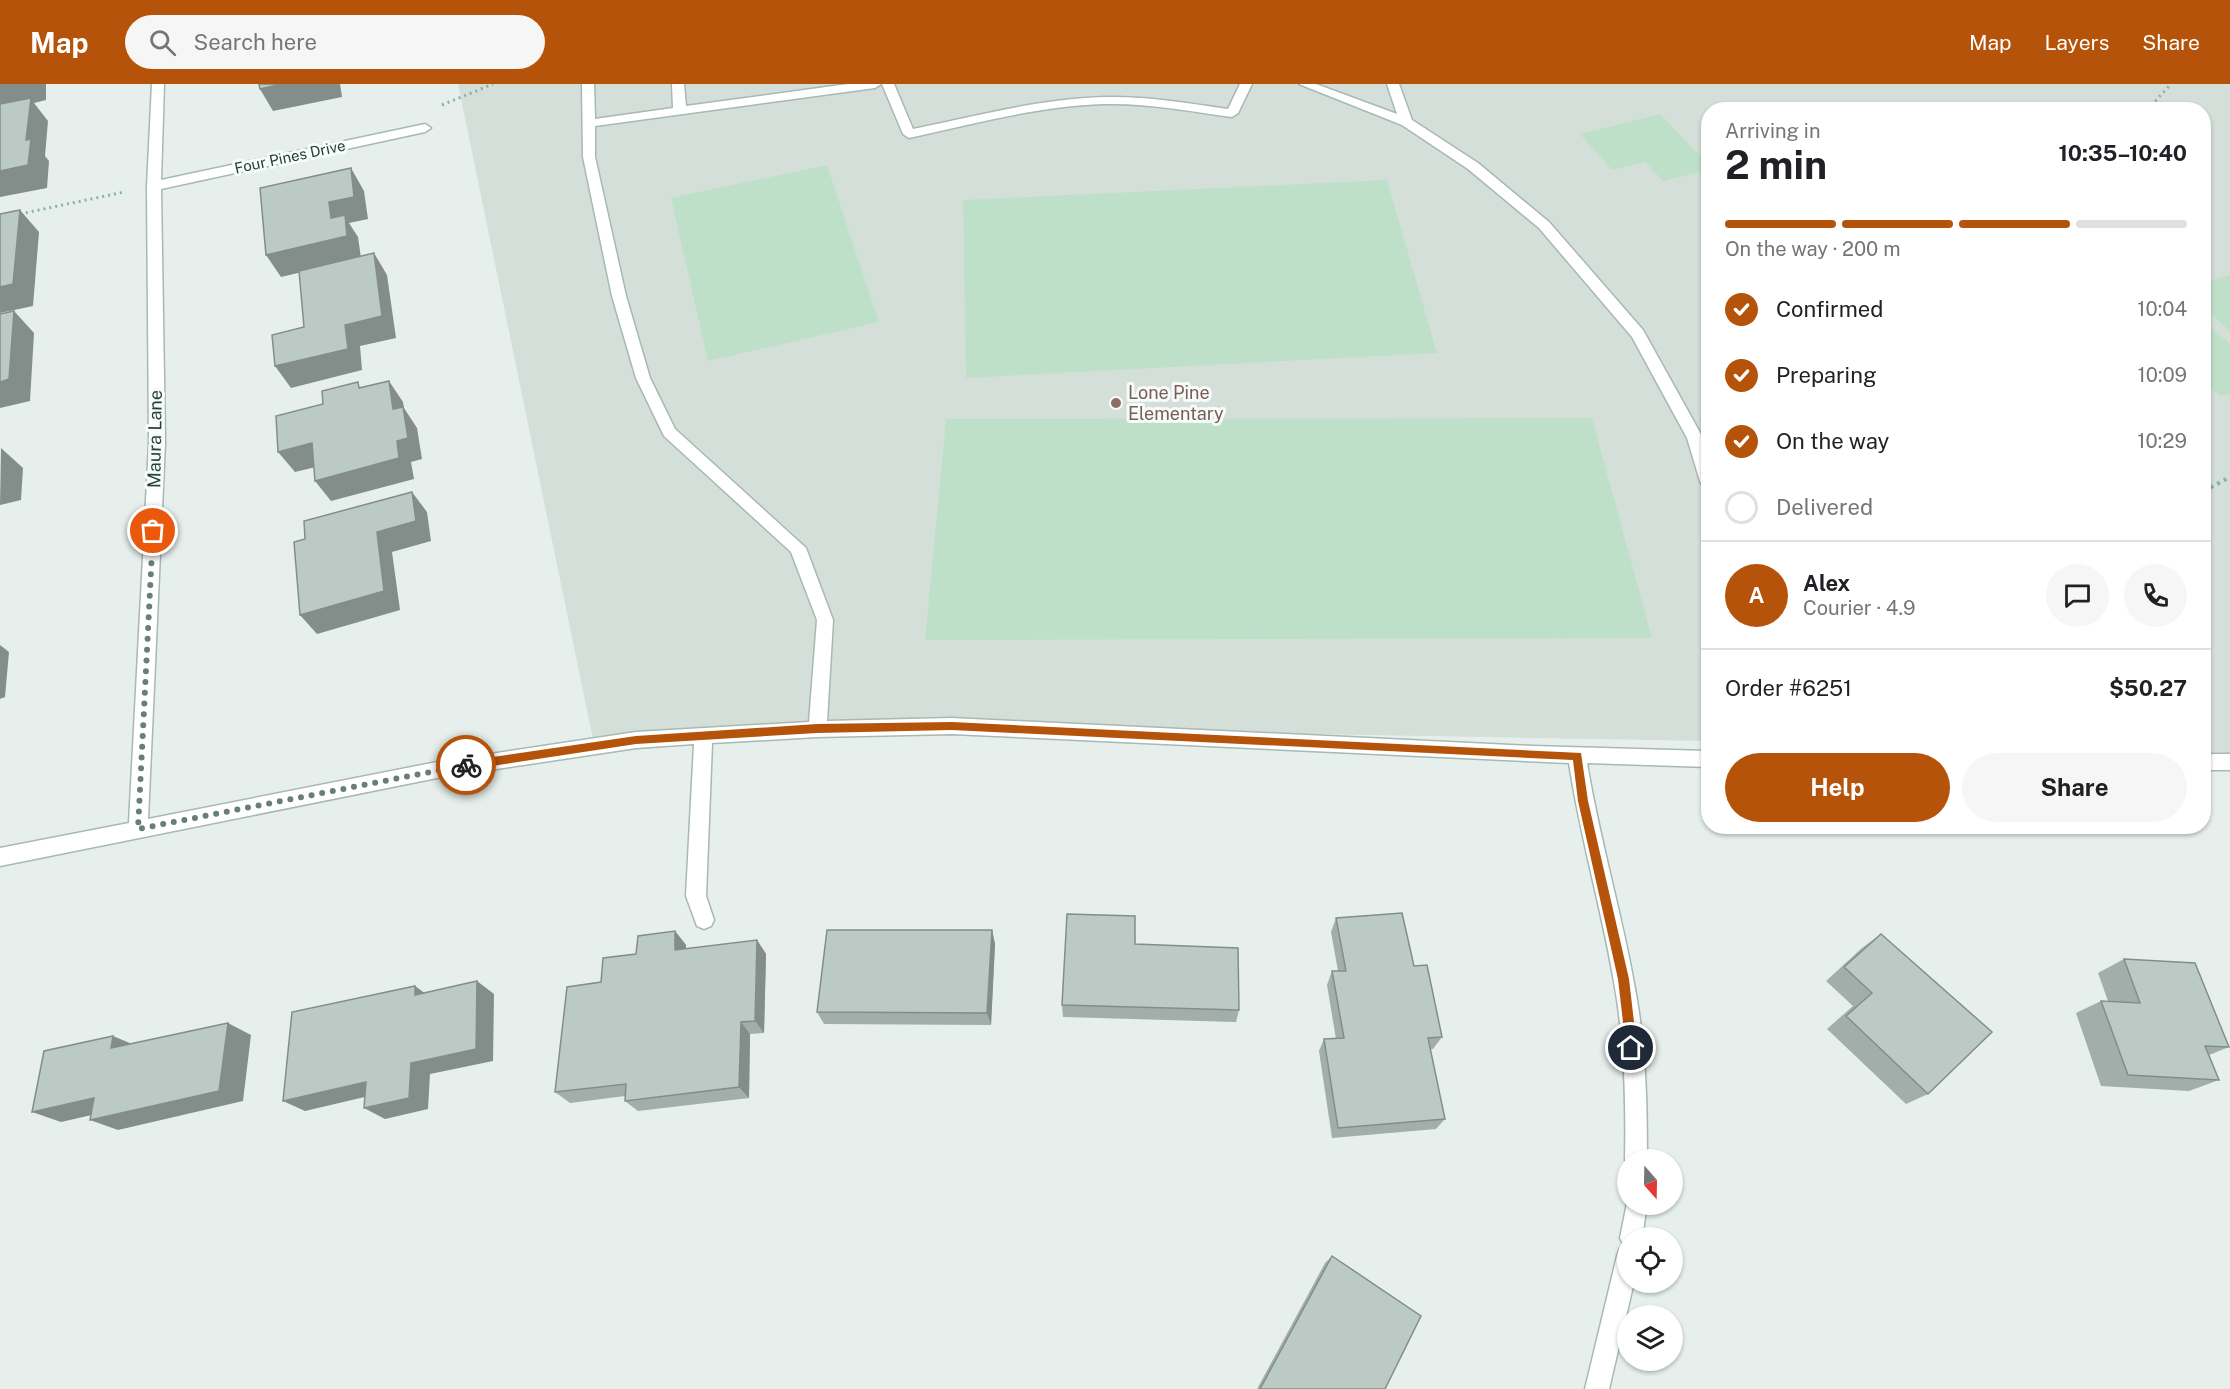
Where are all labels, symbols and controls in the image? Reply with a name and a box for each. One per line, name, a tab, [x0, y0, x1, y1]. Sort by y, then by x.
search box	[125, 15, 545, 69]
text: Map	[30, 26, 89, 59]
icon: search	[146, 26, 179, 59]
text: Search here	[194, 29, 317, 55]
text: Map	[1969, 30, 2012, 55]
text: Layers	[2045, 30, 2109, 55]
text: Share	[2142, 30, 2200, 55]
text: Arriving in	[1725, 119, 1820, 143]
street label: Four Pines Drive	[233, 136, 347, 177]
text: 10:35–10:40	[2058, 140, 2187, 166]
text: 2 min	[1725, 142, 1827, 188]
text: On the way · 200 m	[1725, 237, 1901, 261]
icon: check	[1725, 293, 1758, 326]
text: Confirmed	[1776, 296, 1883, 322]
text: 10:04	[2137, 297, 2187, 321]
icon: check	[1725, 359, 1758, 392]
text: Preparing	[1776, 362, 1877, 388]
text: 10:09	[2138, 363, 2187, 387]
place label: Lone Pine Elementary	[1128, 382, 1224, 424]
street label: Maura Lane	[143, 390, 166, 488]
marker: Lone Pine Elementary	[1109, 396, 1123, 410]
icon: check	[1725, 425, 1758, 458]
text: On the way	[1776, 428, 1889, 454]
text: 10:29	[2137, 429, 2187, 453]
text: Delivered	[1776, 494, 1873, 520]
pin	[127, 505, 178, 556]
icon: bag	[136, 514, 169, 547]
button: chat	[2046, 564, 2109, 627]
button: phone	[2124, 564, 2187, 627]
text: Alex	[1803, 570, 1850, 596]
text: A	[1749, 582, 1764, 608]
text: Courier · 4.9	[1803, 596, 1915, 620]
text: Order #6251	[1725, 675, 1852, 701]
text: $50.27	[2109, 675, 2187, 701]
courier	[436, 735, 496, 795]
icon: bike	[450, 749, 483, 782]
button: Help	[1725, 753, 1950, 822]
button: Share	[1962, 753, 2187, 822]
pin	[1605, 1022, 1656, 1073]
icon: home	[1614, 1031, 1647, 1064]
north arrow	[1617, 1149, 1683, 1215]
map controls	[1617, 1149, 1683, 1371]
button: locate	[1617, 1227, 1683, 1293]
button: layers	[1617, 1305, 1683, 1371]

